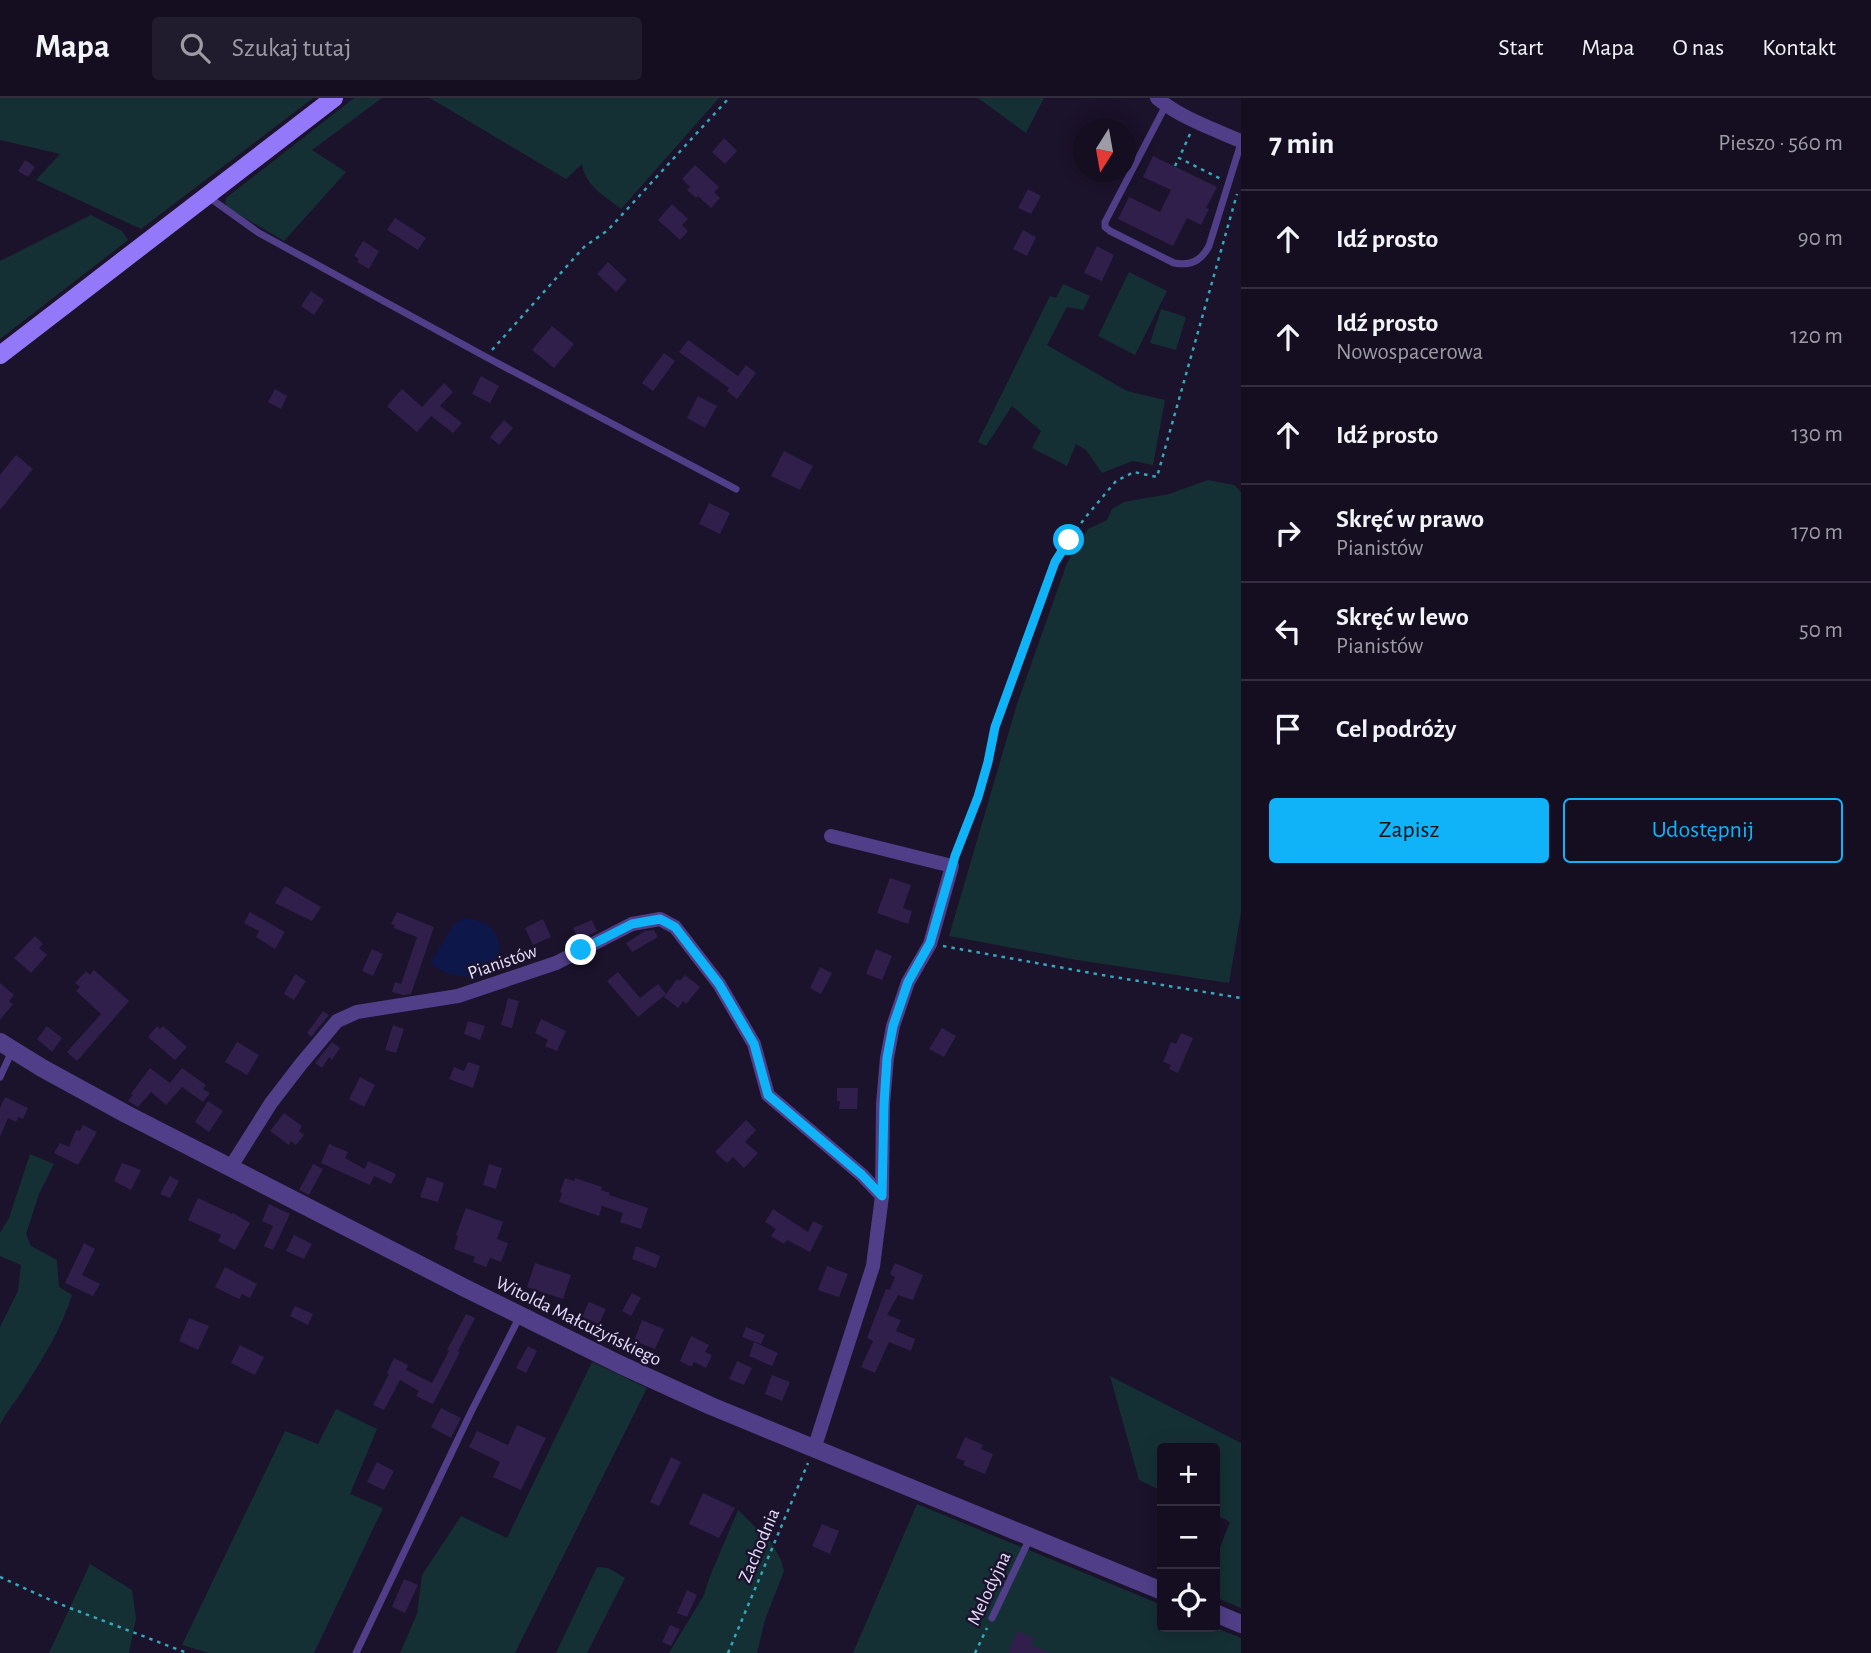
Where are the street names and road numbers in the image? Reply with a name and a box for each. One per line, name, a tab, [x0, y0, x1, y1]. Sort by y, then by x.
street label: Pianistów	[465, 942, 540, 983]
street label: Witolda Małcużyńskiego	[492, 1273, 664, 1370]
street label: Zachodnia	[735, 1506, 784, 1585]
street label: Melodyjna	[964, 1549, 1015, 1628]

